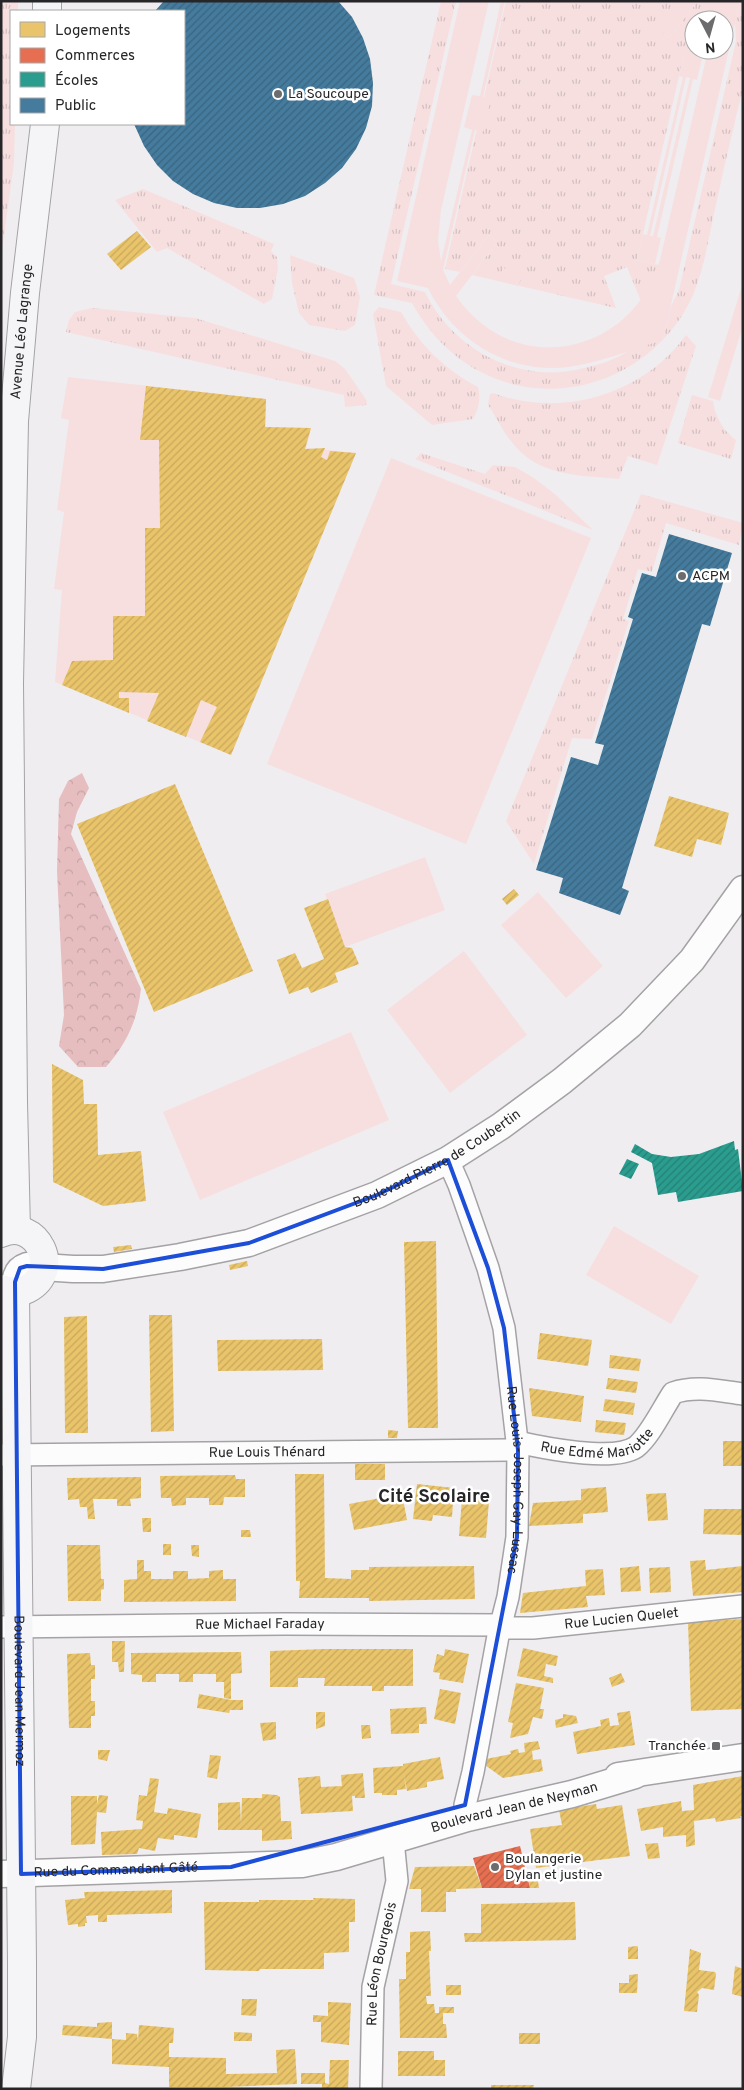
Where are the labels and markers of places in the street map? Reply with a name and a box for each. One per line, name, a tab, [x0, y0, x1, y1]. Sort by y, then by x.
place label: La Soucoupe	[288, 86, 369, 103]
marker: La Soucoupe	[272, 88, 284, 100]
place label: ACPM	[692, 568, 730, 585]
marker: ACPM	[676, 570, 688, 582]
place label: Tranchée	[648, 1738, 706, 1755]
marker: Tranchée	[710, 1740, 722, 1752]
place label: Boulangerie Dylan et justine	[505, 1851, 602, 1884]
marker: Boulangerie Dylan et justine	[489, 1861, 501, 1873]

